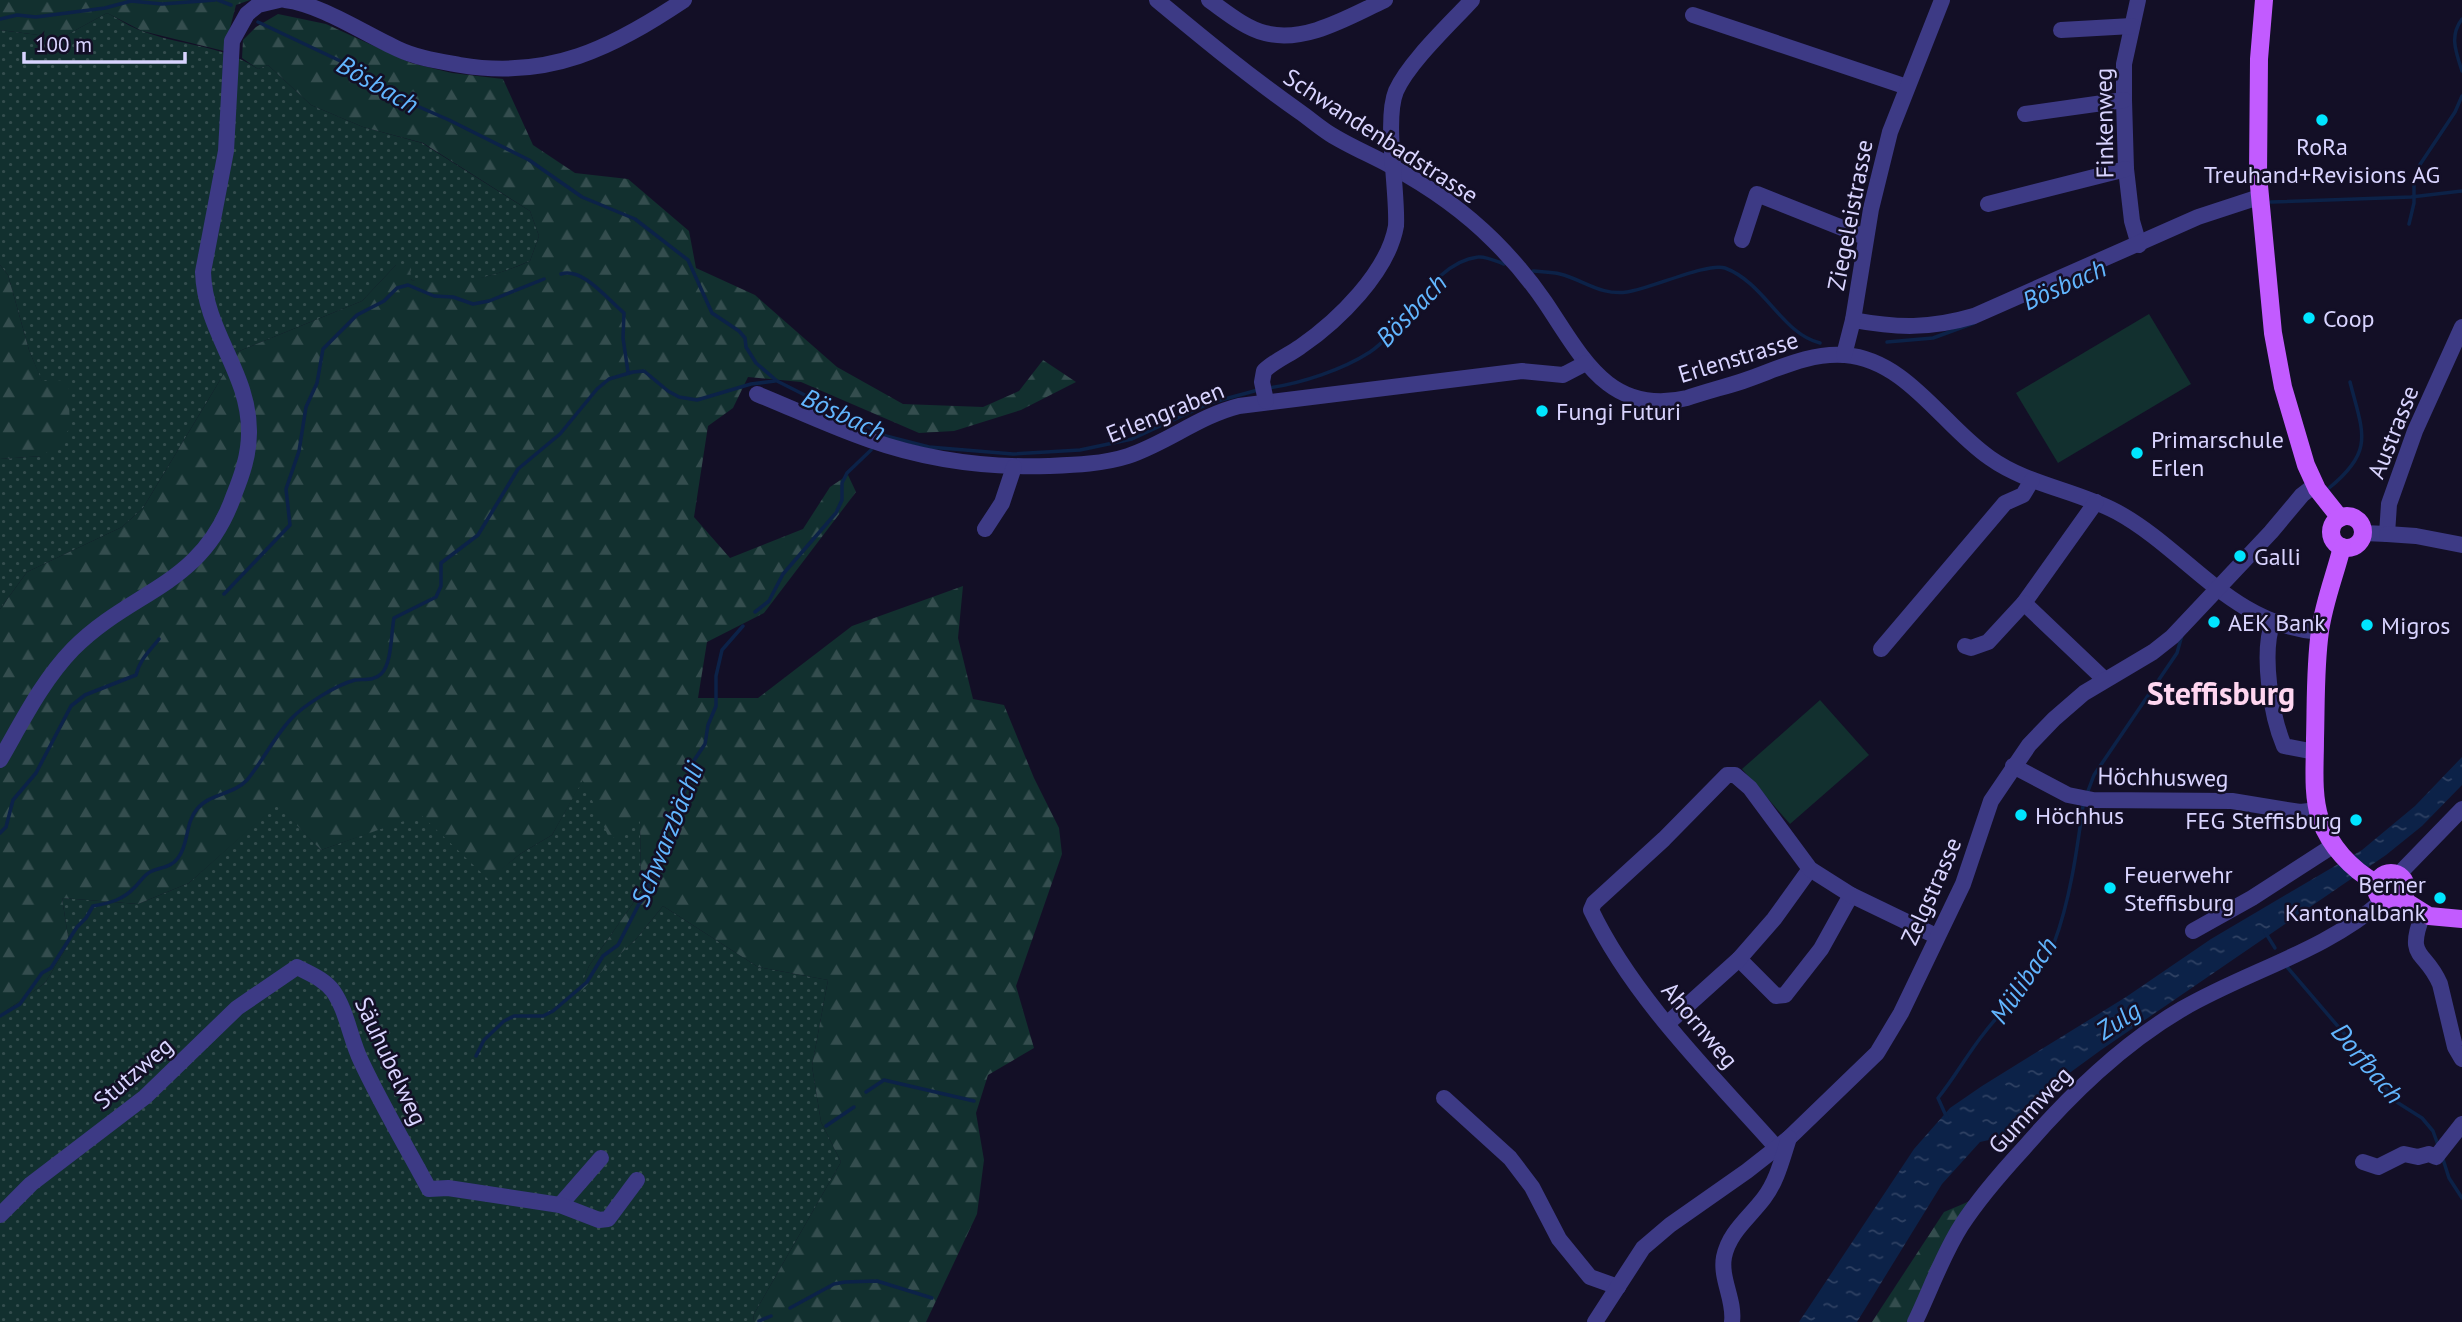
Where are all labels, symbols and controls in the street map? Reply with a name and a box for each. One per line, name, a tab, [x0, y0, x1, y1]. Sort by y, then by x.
scale bar	[24, 21, 186, 65]
text: 100 m	[35, 31, 92, 58]
water label: Bösbach	[331, 48, 425, 120]
street label: Schwandenbadstrasse	[1278, 61, 1484, 211]
street label: Finkenweg	[2088, 67, 2120, 179]
marker: RoRa Treuhand+Revisions AG	[2314, 112, 2330, 128]
place label: RoRa Treuhand+Revisions AG	[2204, 131, 2440, 190]
street label: Ziegeleistrasse	[1820, 137, 1880, 293]
water label: Bösbach	[2017, 251, 2111, 317]
water label: Bösbach	[1368, 267, 1454, 353]
place label: Coop	[2323, 303, 2375, 334]
marker: Coop	[2301, 310, 2317, 326]
street label: Erlenstrasse	[1674, 324, 1802, 390]
street label: Erlengraben	[1101, 374, 1229, 450]
water label: Bösbach	[797, 380, 891, 448]
street label: Austrasse	[2360, 381, 2426, 483]
place label: Fungi Futuri	[1556, 396, 1681, 427]
marker: Fungi Futuri	[1534, 403, 1550, 419]
place label: Primarschule Erlen	[2151, 424, 2284, 483]
marker: Primarschule Erlen	[2129, 445, 2145, 461]
place label: Galli	[2254, 541, 2301, 572]
marker: Galli	[2232, 548, 2248, 564]
place label: AEK Bank	[2228, 607, 2326, 638]
place label: Migros	[2381, 610, 2450, 641]
marker: AEK Bank	[2206, 614, 2222, 630]
marker: Migros	[2359, 617, 2375, 633]
district label: Steffisburg	[2147, 672, 2295, 714]
water label: Schwarzbächli	[623, 756, 711, 911]
street label: Höchhusweg	[2097, 760, 2229, 794]
place label: Höchhus	[2035, 800, 2124, 831]
place label: FEG Steffisburg	[2185, 805, 2342, 836]
marker: Höchhus	[2013, 807, 2029, 823]
marker: FEG Steffisburg	[2348, 812, 2364, 828]
street label: Zelgstrasse	[1894, 832, 1968, 950]
place label: Feuerwehr Steffisburg	[2124, 859, 2234, 918]
place label: Berner Kantonalbank	[2285, 869, 2427, 928]
marker: Feuerwehr Steffisburg	[2102, 880, 2118, 896]
marker: Berner Kantonalbank	[2432, 890, 2448, 906]
water label: Mülibach	[1982, 930, 2064, 1030]
street label: Ahornweg	[1655, 975, 1745, 1075]
street label: Säuhubelweg	[348, 992, 434, 1130]
water label: Zulg	[2088, 993, 2147, 1047]
water label: Dorfbach	[2325, 1016, 2411, 1110]
street label: Stutzweg	[87, 1030, 179, 1116]
street label: Gummweg	[1982, 1060, 2078, 1160]

